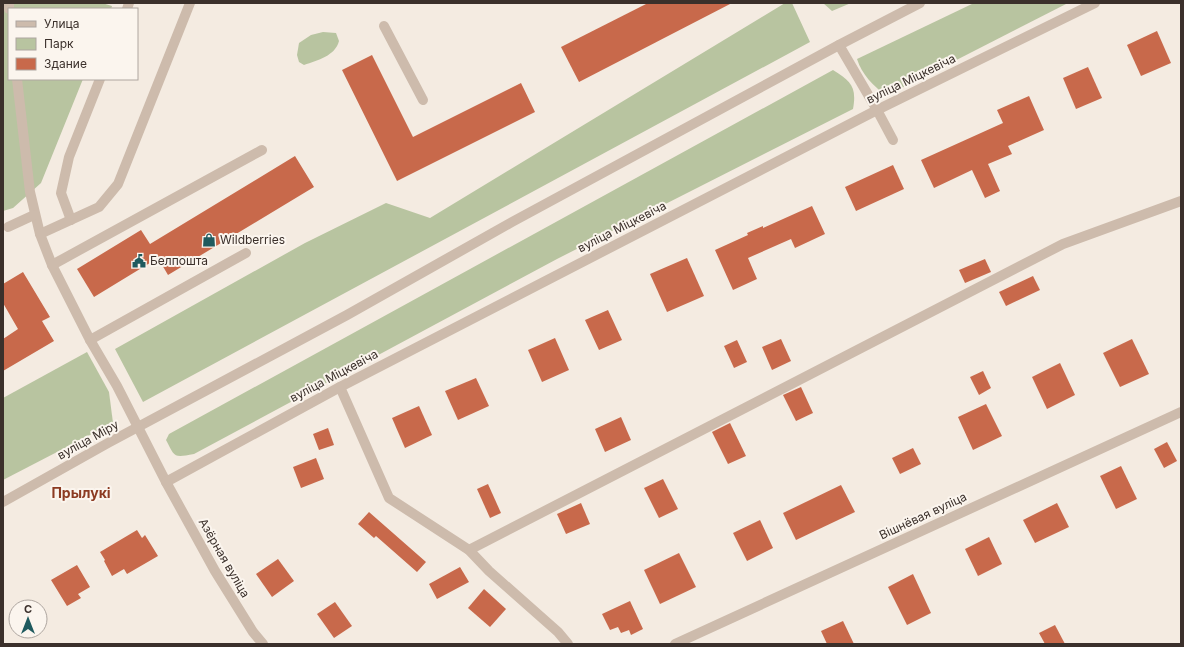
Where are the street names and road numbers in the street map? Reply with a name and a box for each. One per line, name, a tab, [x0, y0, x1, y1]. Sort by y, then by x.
street label: вуліца Міцкевіча	[864, 50, 958, 107]
street label: вуліца Міцкевіча	[575, 198, 669, 255]
street label: вуліца Міцкевіча	[287, 346, 380, 405]
street label: вуліца Міру	[55, 416, 121, 463]
street label: Вішнёвая вуліца	[877, 489, 969, 542]
street label: Азёрная вуліца	[196, 515, 253, 600]

